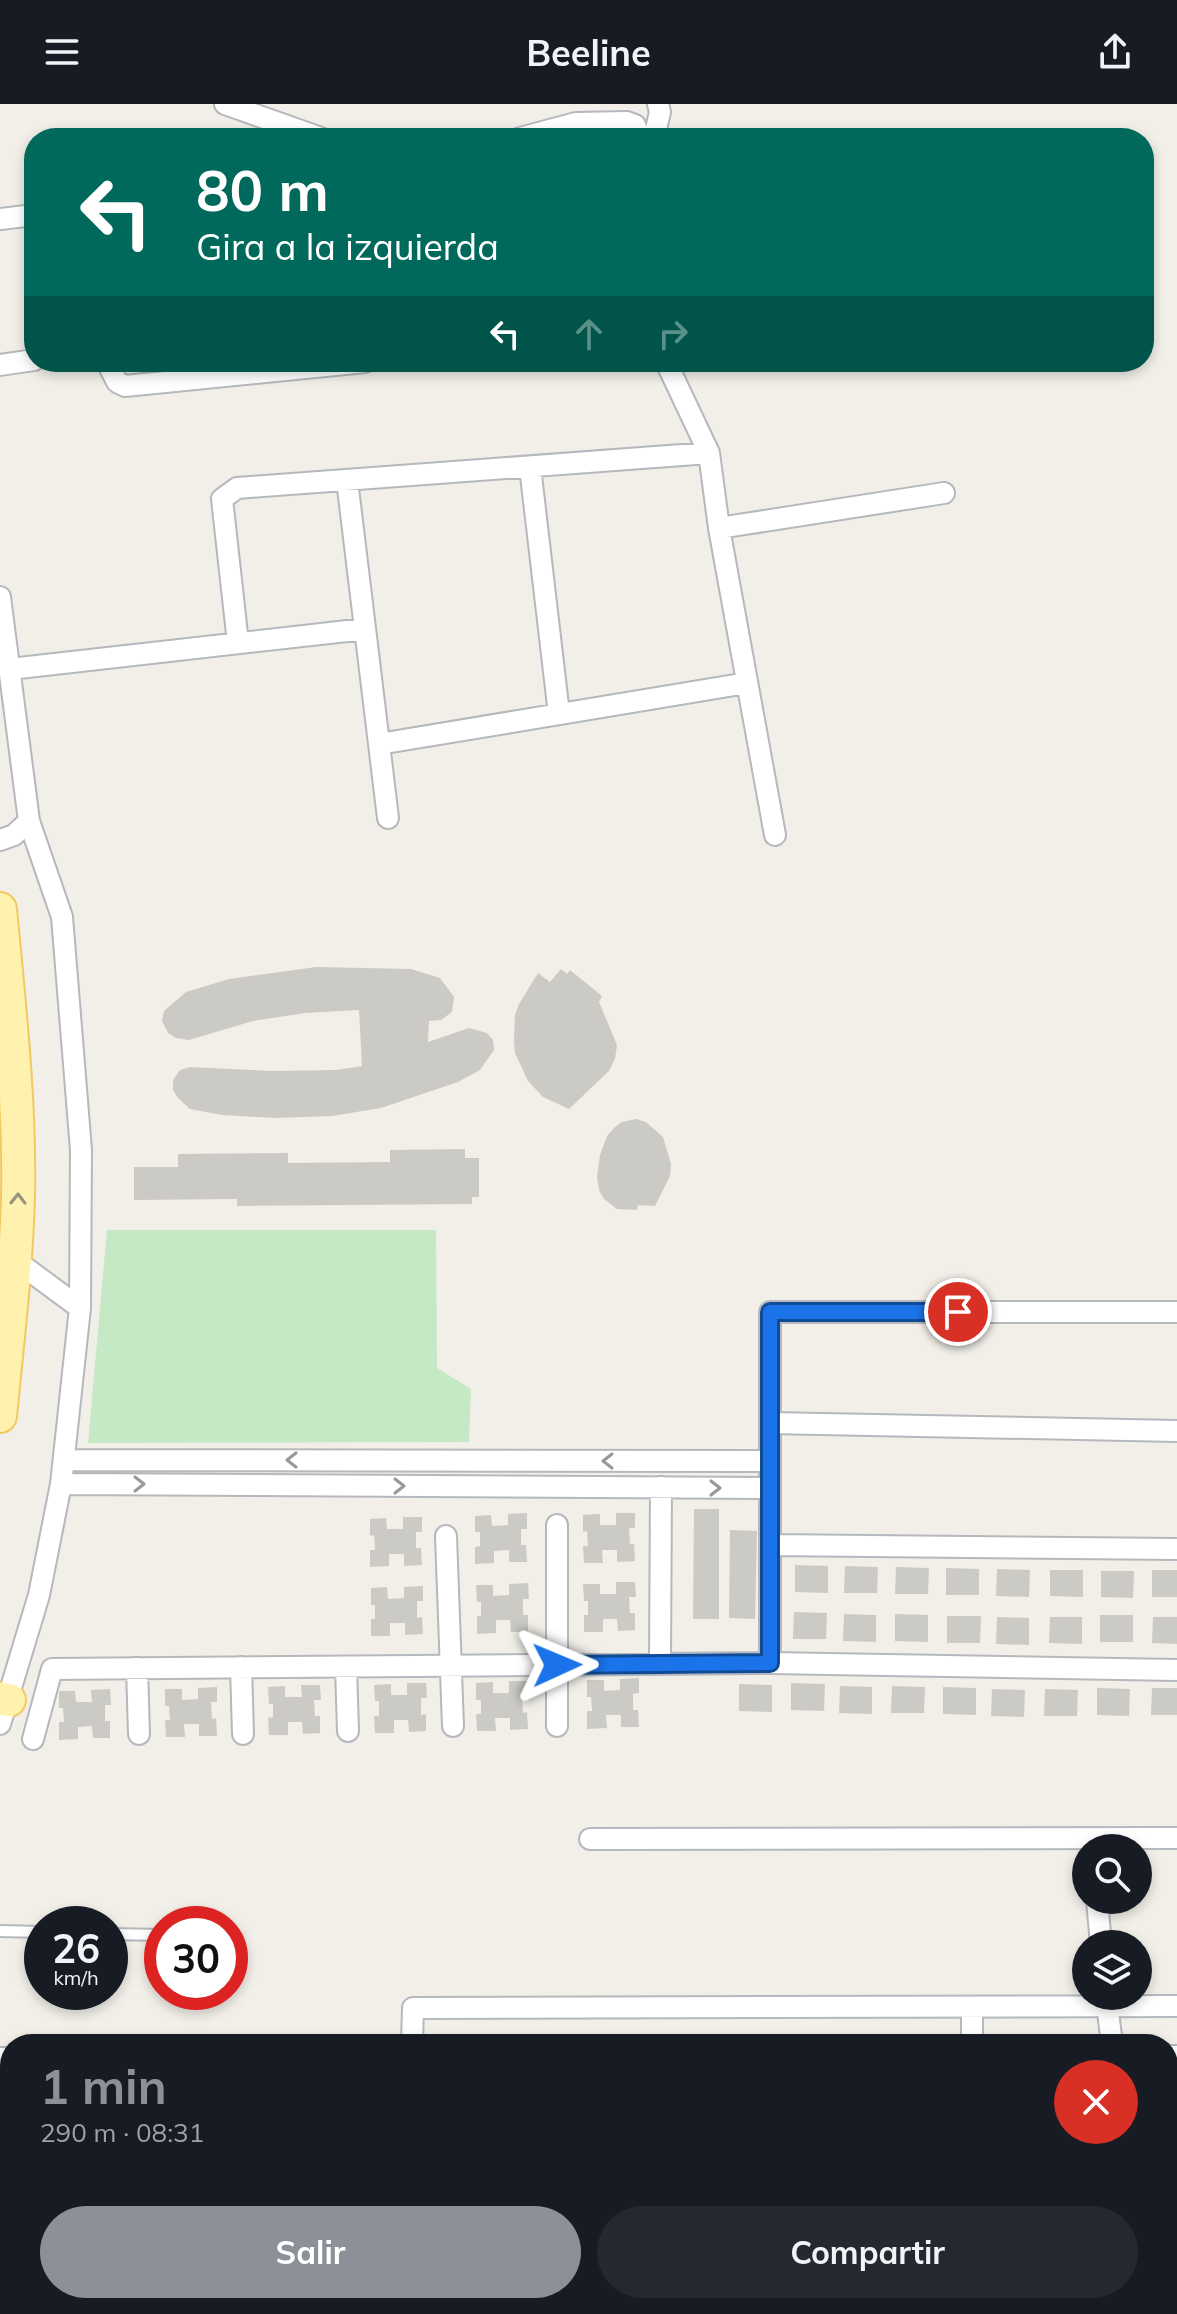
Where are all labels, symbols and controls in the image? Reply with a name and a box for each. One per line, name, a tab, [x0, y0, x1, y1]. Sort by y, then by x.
icon: menu	[40, 30, 84, 74]
text: Beeline	[526, 30, 651, 75]
icon: share	[1093, 30, 1137, 74]
text: 80 m	[196, 155, 329, 225]
icon: left	[64, 160, 168, 264]
text: Gira a la izquierda	[196, 224, 499, 269]
icon: left	[483, 312, 527, 356]
icon: ahead	[567, 312, 611, 356]
icon: right	[651, 312, 695, 356]
one-way arrow	[9, 1192, 26, 1205]
pin	[924, 1278, 992, 1346]
icon: arrive	[936, 1290, 980, 1334]
one-way arrow	[285, 1451, 298, 1469]
one-way arrow	[601, 1452, 614, 1470]
one-way arrow	[133, 1476, 146, 1493]
one-way arrow	[393, 1477, 406, 1495]
one-way arrow	[709, 1479, 722, 1497]
position arrow	[515, 1623, 599, 1707]
map controls	[1072, 1834, 1152, 2010]
button: search	[1072, 1834, 1152, 1914]
speed limit sign: 30	[144, 1906, 248, 2010]
text: 26	[52, 1923, 100, 1973]
button: layers	[1072, 1930, 1152, 2010]
text: km/h	[53, 1965, 99, 1990]
text: 1 min	[40, 2056, 167, 2116]
button: close	[1054, 2060, 1138, 2144]
text: 290 m · 08:31	[40, 2116, 204, 2149]
button: Salir	[40, 2206, 581, 2298]
button: Compartir	[597, 2206, 1138, 2298]

